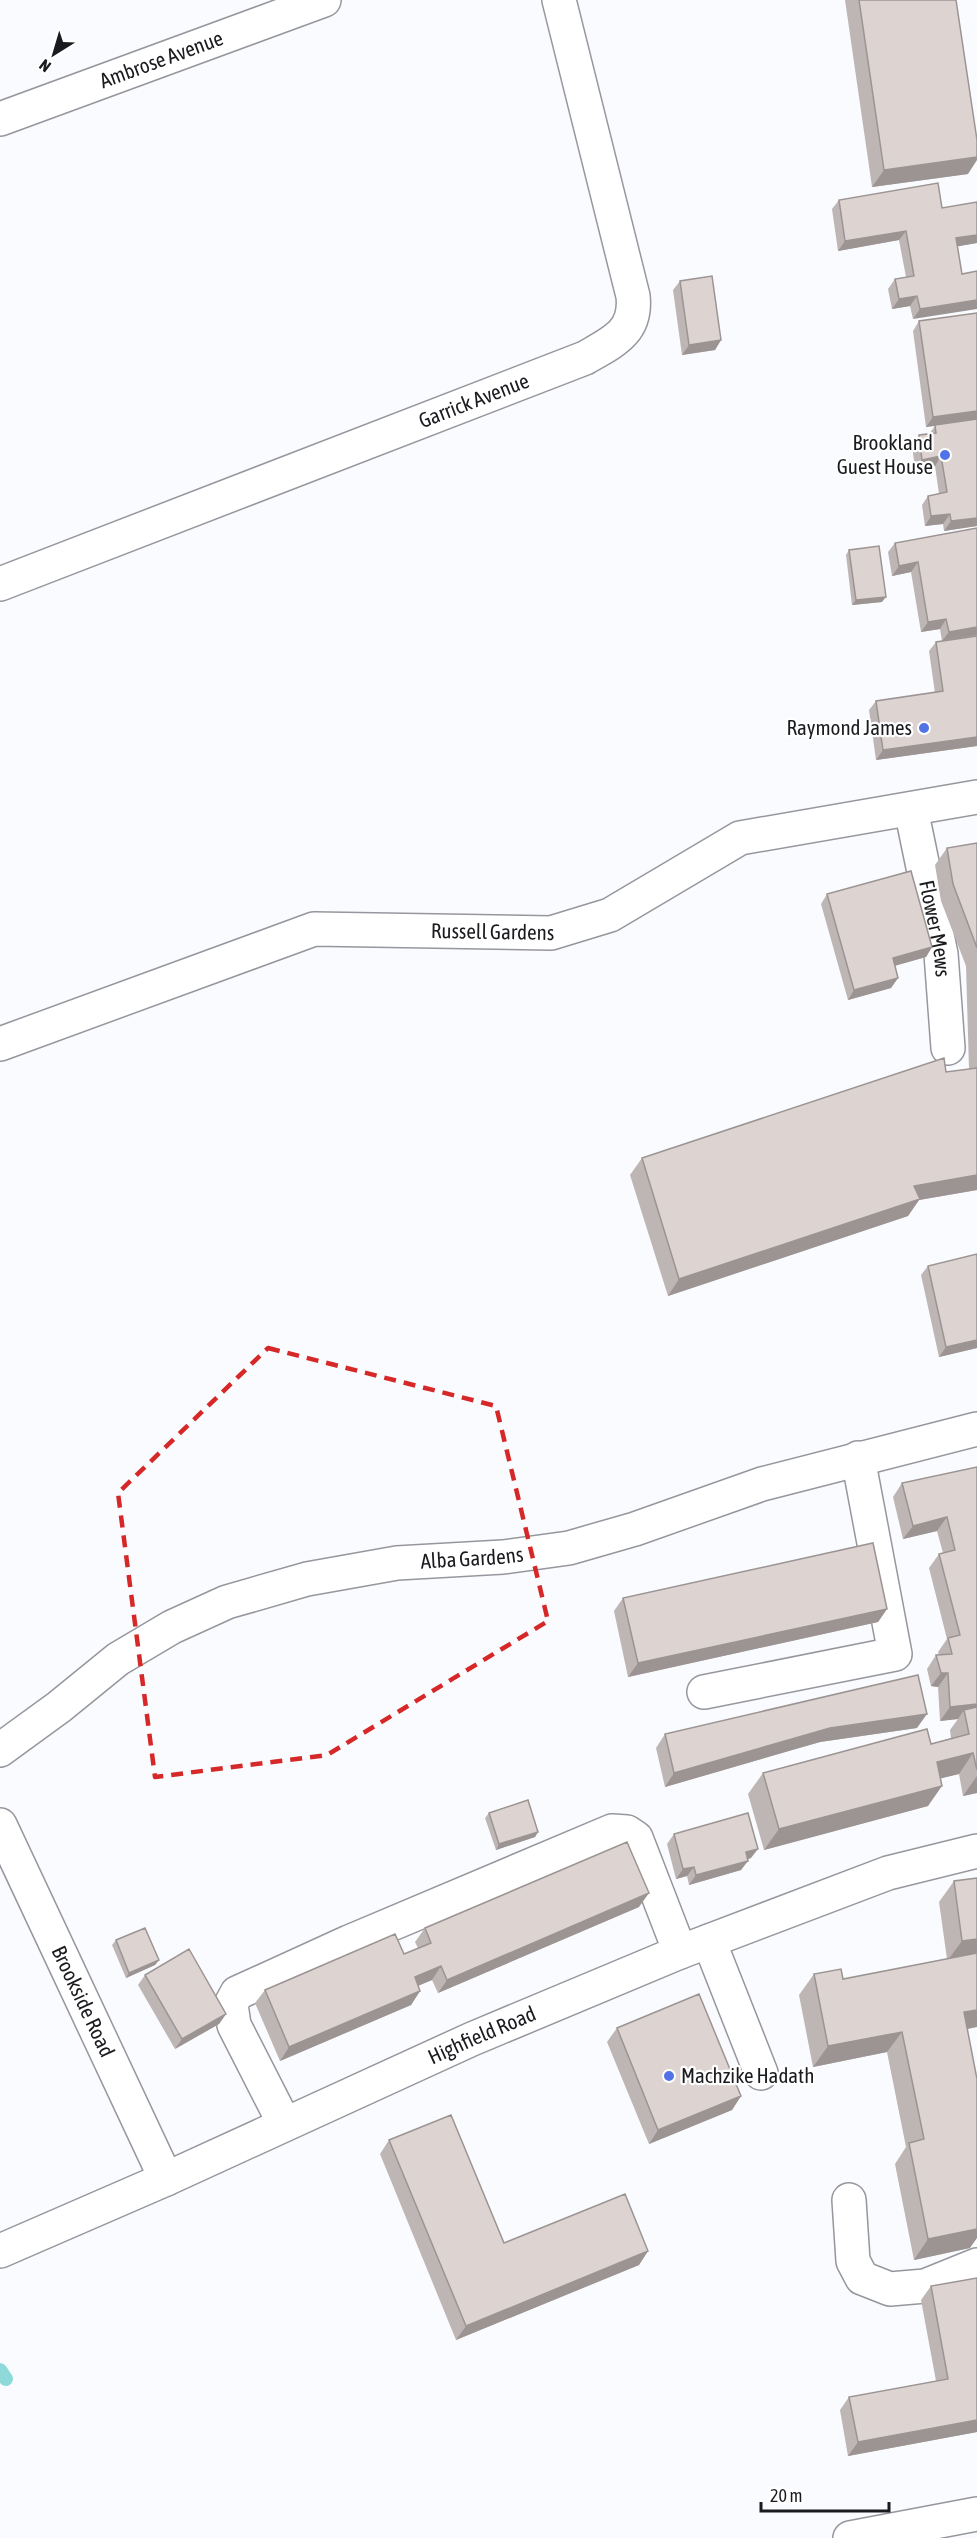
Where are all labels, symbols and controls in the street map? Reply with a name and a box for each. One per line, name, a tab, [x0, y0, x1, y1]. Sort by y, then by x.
north arrow	[24, 24, 84, 84]
street label: Ambrose Avenue	[96, 25, 226, 92]
text: N	[36, 56, 54, 76]
street label: Garrick Avenue	[415, 368, 532, 432]
place label: Brookland Guest House	[837, 430, 933, 478]
marker: Brookland Guest House	[938, 448, 952, 462]
place label: Raymond James	[787, 715, 912, 739]
marker: Raymond James	[917, 721, 931, 735]
street label: Flower Mews	[915, 878, 956, 978]
street label: Russell Gardens	[431, 918, 554, 944]
street label: Alba Gardens	[420, 1541, 525, 1573]
street label: Brookside Road	[47, 1942, 120, 2061]
street label: Highfield Road	[424, 2001, 539, 2068]
place label: Machzike Hadath	[681, 2063, 814, 2087]
marker: Machzike Hadath	[662, 2069, 676, 2083]
scale bar	[761, 2475, 888, 2513]
text: 20 m	[770, 2485, 802, 2506]

